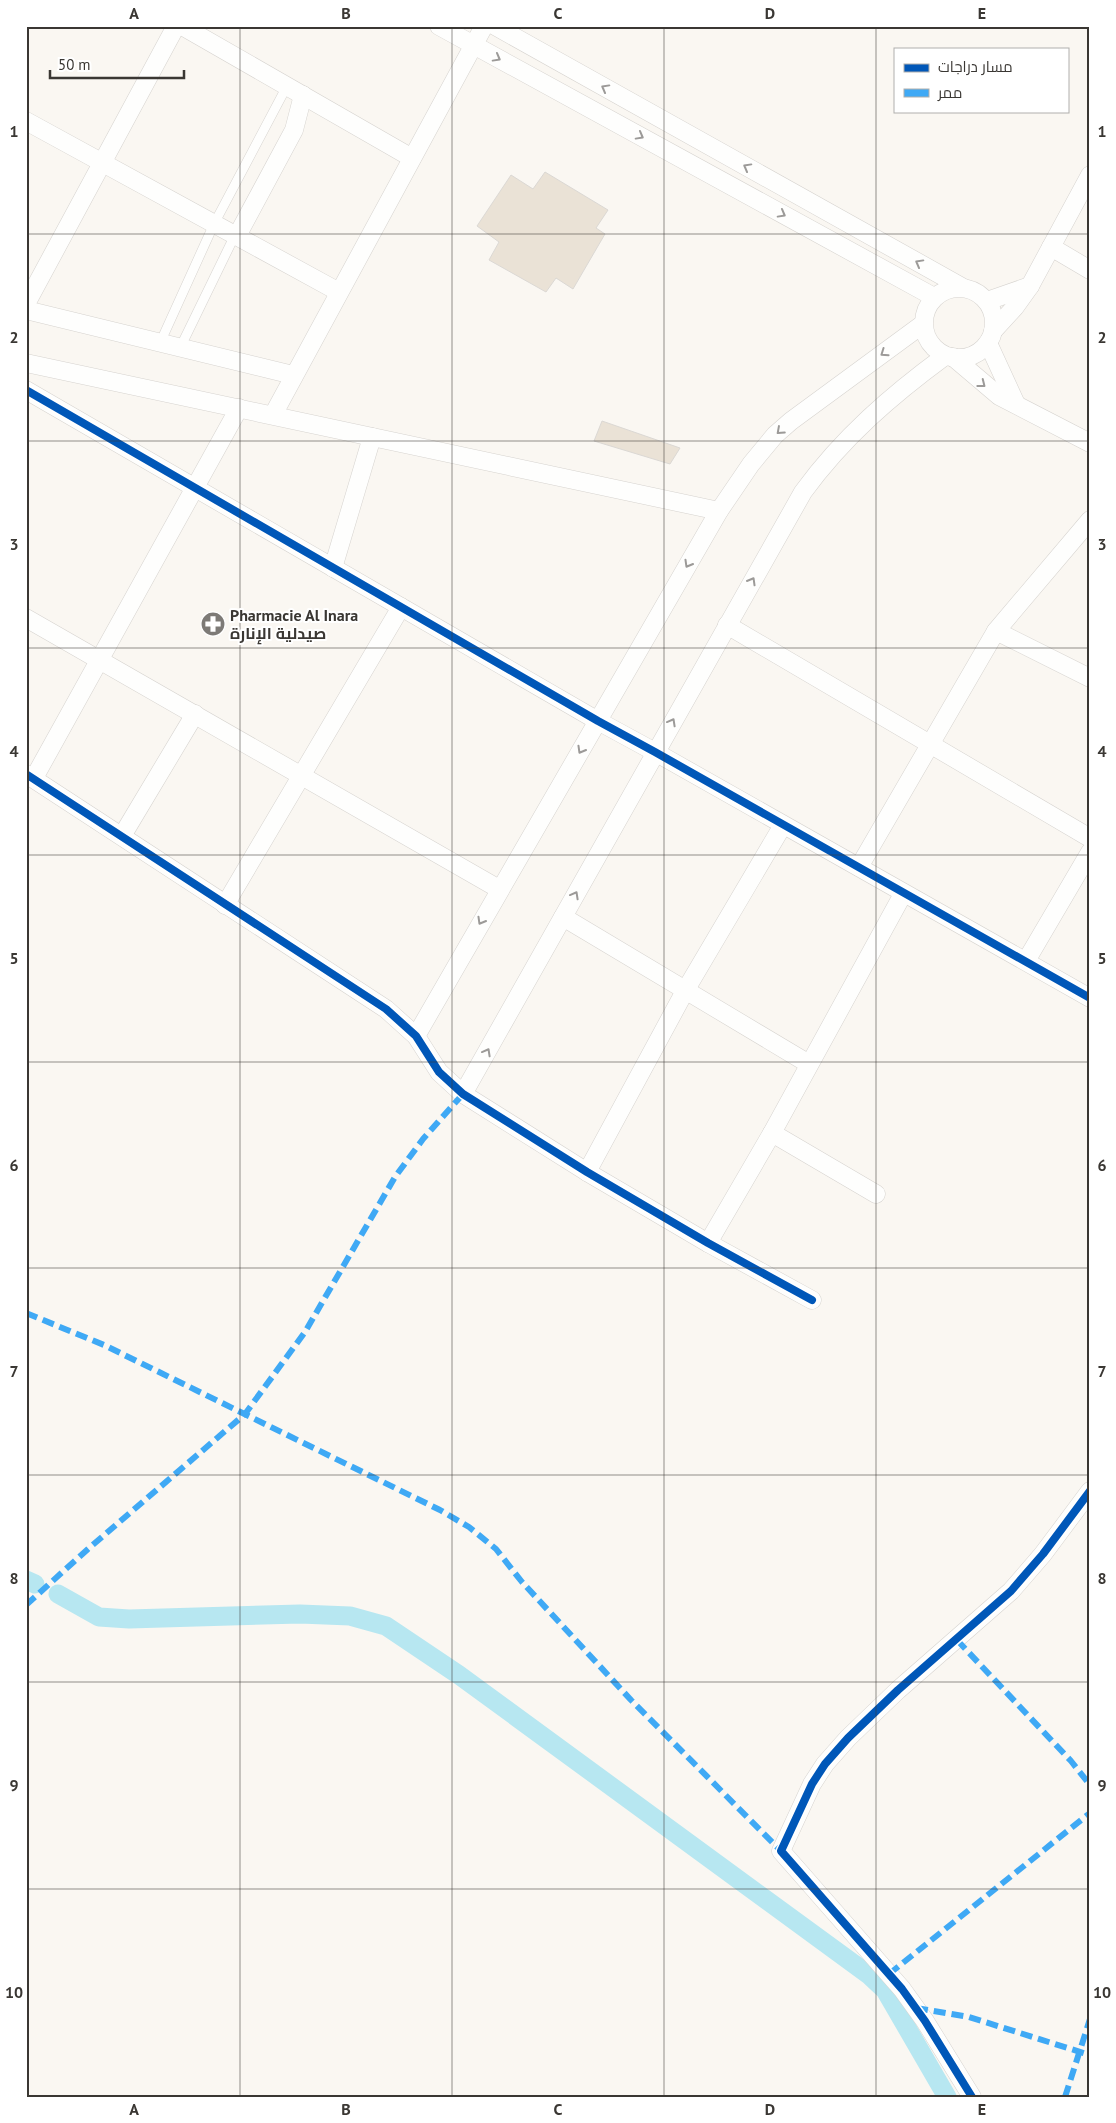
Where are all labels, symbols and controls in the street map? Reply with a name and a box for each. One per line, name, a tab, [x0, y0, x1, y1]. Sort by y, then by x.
text: A	[129, 3, 139, 23]
text: B	[341, 3, 351, 23]
text: C	[554, 3, 563, 23]
text: D	[765, 3, 775, 23]
text: E	[978, 3, 986, 23]
scale bar	[50, 48, 184, 80]
legend	[894, 48, 1068, 112]
one-way arrow	[492, 52, 501, 62]
text: 50 m	[58, 55, 91, 74]
text: مسار دراجات	[938, 57, 1013, 76]
text: ممر	[937, 83, 962, 102]
one-way arrow	[601, 84, 610, 94]
text: 1	[9, 121, 19, 141]
text: 1	[1097, 121, 1107, 141]
one-way arrow	[634, 130, 643, 140]
one-way arrow	[743, 163, 752, 173]
one-way arrow	[777, 208, 786, 218]
one-way arrow	[915, 260, 924, 270]
text: 2	[9, 327, 19, 347]
text: 2	[1097, 327, 1107, 347]
one-way arrow	[880, 347, 890, 356]
one-way arrow	[976, 378, 985, 386]
one-way arrow	[777, 425, 786, 434]
text: 3	[9, 534, 19, 554]
text: 3	[1097, 534, 1107, 554]
one-way arrow	[684, 559, 694, 568]
one-way arrow	[746, 578, 756, 587]
place label: Pharmacie Al Inara صيدلية الإنارة	[230, 605, 358, 645]
pharmacy icon: Pharmacie Al Inara صيدلية الإنارة	[200, 611, 226, 637]
one-way arrow	[666, 719, 676, 728]
text: 4	[9, 741, 19, 761]
text: 4	[1097, 741, 1107, 761]
one-way arrow	[577, 745, 587, 754]
one-way arrow	[569, 891, 579, 900]
one-way arrow	[477, 915, 487, 924]
text: 5	[9, 948, 19, 968]
text: 5	[1097, 948, 1107, 968]
one-way arrow	[481, 1048, 491, 1057]
text: 6	[9, 1155, 19, 1175]
text: 6	[1097, 1155, 1107, 1175]
text: 7	[9, 1361, 19, 1381]
text: 7	[1097, 1361, 1107, 1381]
text: 8	[9, 1568, 19, 1588]
text: 8	[1097, 1568, 1107, 1588]
text: 9	[9, 1775, 19, 1795]
text: 9	[1097, 1775, 1107, 1795]
text: 10	[5, 1982, 23, 2002]
text: 10	[1093, 1982, 1111, 2002]
text: A	[129, 2099, 139, 2119]
text: B	[341, 2099, 351, 2119]
text: C	[554, 2099, 563, 2119]
text: D	[765, 2099, 775, 2119]
text: E	[978, 2099, 986, 2119]

